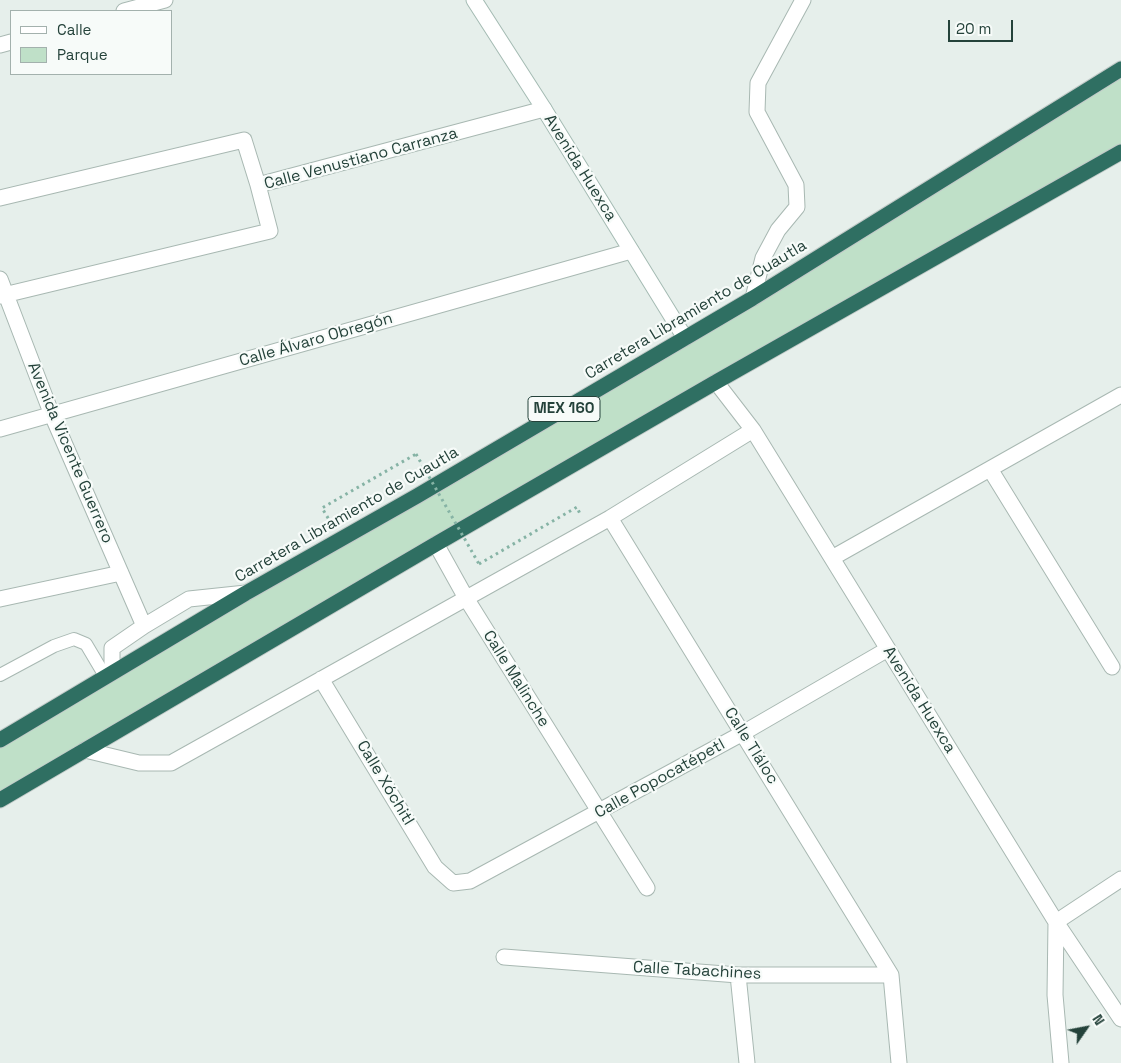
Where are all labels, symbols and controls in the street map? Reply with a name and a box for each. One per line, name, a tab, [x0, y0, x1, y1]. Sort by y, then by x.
legend	[10, 10, 172, 75]
scale bar	[951, 10, 1016, 42]
text: 20 m	[956, 19, 991, 38]
text: Calle	[57, 20, 92, 39]
text: Parque	[57, 45, 108, 64]
street label: Avenida Huexca	[540, 111, 620, 225]
street label: Calle Venustiano Carranza	[262, 124, 460, 194]
street label: Carretera Libramiento de Cuautla	[582, 236, 810, 384]
street label: Calle Álvaro Obregón	[237, 309, 395, 371]
street label: Avenida Vicente Guerrero	[23, 360, 117, 546]
road number: MEX 160	[528, 396, 600, 422]
street label: Carretera Libramiento de Cuautla	[232, 443, 462, 587]
street label: Calle Malinche	[479, 627, 553, 731]
street label: Avenida Huexca	[879, 643, 959, 757]
street label: Calle Tláloc	[720, 704, 782, 788]
street label: Calle Popocatépetl	[592, 735, 728, 823]
street label: Calle Xóchitl	[352, 737, 418, 829]
street label: Calle Tabachines	[632, 958, 762, 984]
north arrow	[1061, 1003, 1111, 1053]
text: N	[1088, 1011, 1109, 1029]

